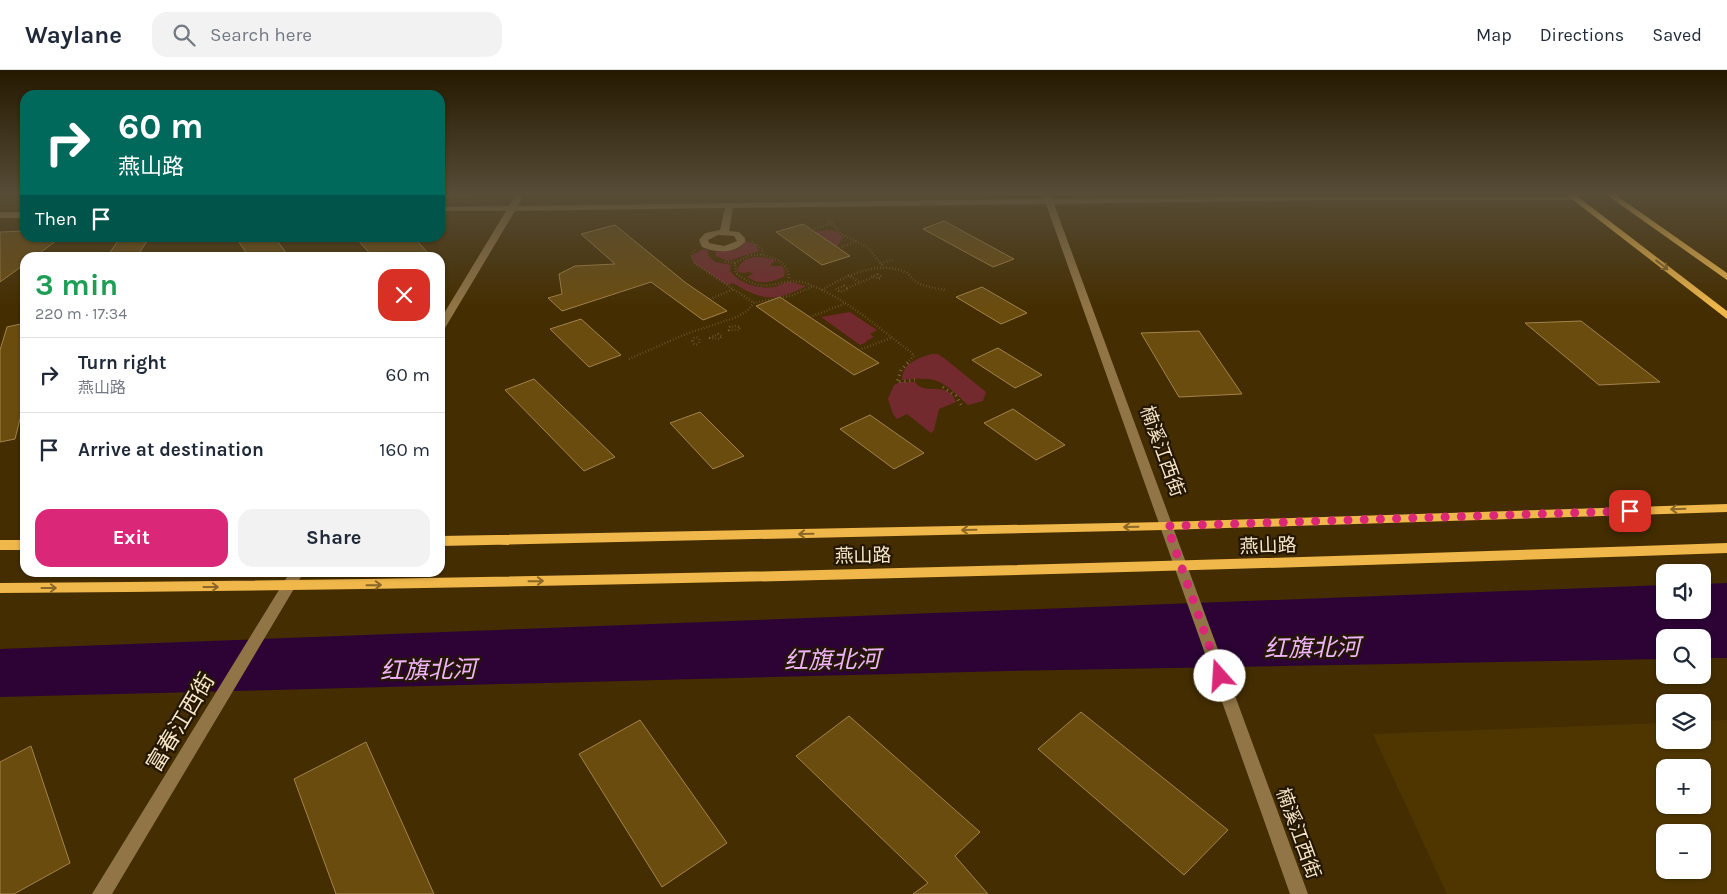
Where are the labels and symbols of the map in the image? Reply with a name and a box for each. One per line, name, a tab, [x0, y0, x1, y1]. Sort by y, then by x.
one-way arrow	[1655, 260, 1668, 271]
street label: 楠溪江西街	[1135, 403, 1189, 500]
pin	[1609, 490, 1651, 532]
one-way arrow	[1671, 505, 1687, 514]
one-way arrow	[1123, 522, 1139, 531]
one-way arrow	[961, 525, 977, 535]
one-way arrow	[798, 529, 814, 538]
street label: 燕山路	[1239, 534, 1297, 558]
street label: 燕山路	[834, 545, 892, 567]
one-way arrow	[528, 577, 544, 586]
one-way arrow	[365, 580, 381, 590]
one-way arrow	[202, 582, 219, 592]
one-way arrow	[40, 583, 56, 593]
water label: 红旗北河	[1264, 633, 1364, 663]
water label: 红旗北河	[784, 645, 884, 675]
position arrow	[1193, 649, 1245, 701]
water label: 红旗北河	[380, 655, 480, 685]
street label: 富春江西街	[141, 669, 220, 776]
street label: 楠溪江西街	[1271, 785, 1325, 882]

